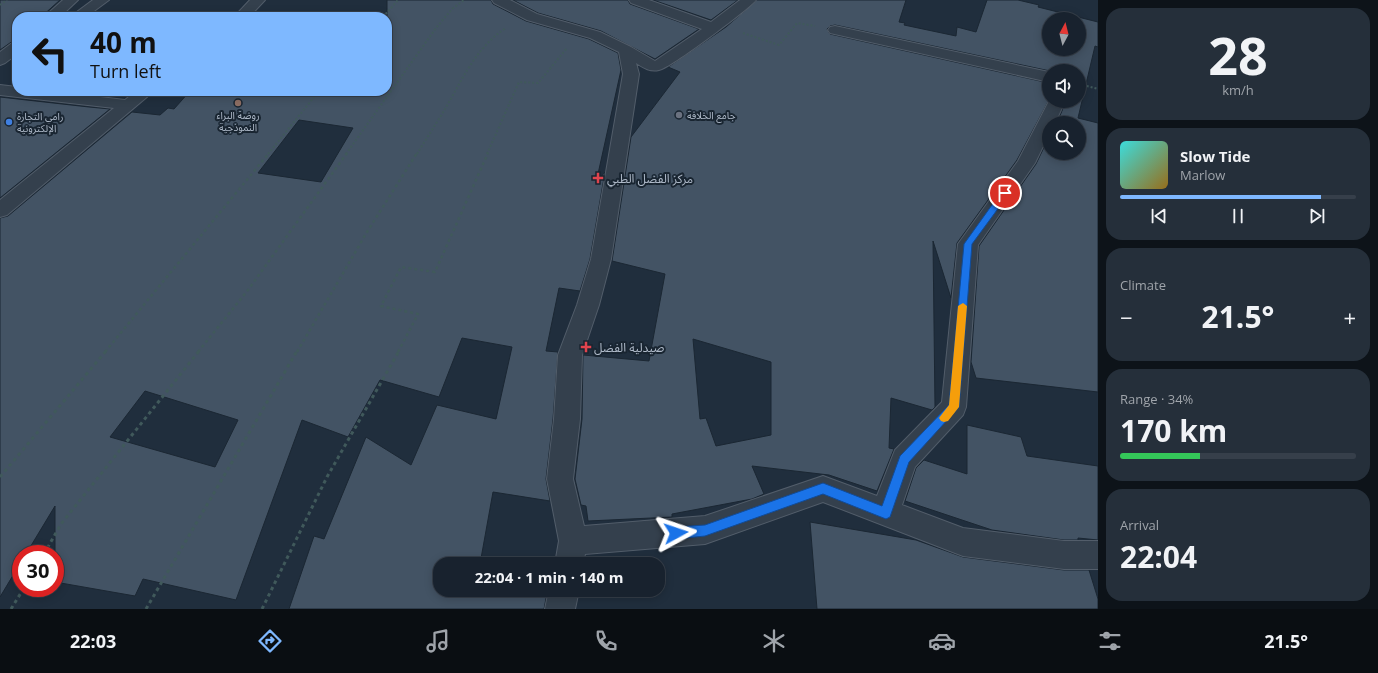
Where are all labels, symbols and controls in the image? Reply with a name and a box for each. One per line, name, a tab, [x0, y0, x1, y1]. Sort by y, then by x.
north arrow	[1042, 12, 1086, 56]
map controls	[1042, 12, 1086, 160]
text: 28	[1208, 19, 1268, 90]
text: 40 m	[90, 23, 157, 61]
icon: left	[24, 28, 76, 80]
text: Turn left	[90, 59, 161, 83]
button: sound	[1042, 64, 1086, 108]
text: km/h	[1222, 81, 1254, 99]
marker: روضة البراء النموذجية	[233, 98, 243, 108]
place label: روضة البراء النموذجية	[216, 108, 260, 134]
place label: جامع الخلافة	[687, 108, 736, 123]
place label: رامي التجارة الإلكترونية	[17, 109, 64, 135]
marker: جامع الخلافة	[674, 110, 684, 120]
button: search	[1042, 116, 1086, 160]
marker: رامي التجارة الإلكترونية	[4, 117, 14, 127]
text: Slow Tide	[1180, 146, 1250, 166]
text: Marlow	[1180, 166, 1225, 184]
place label: مركز الفضل الطبي	[607, 170, 693, 188]
marker: مركز الفضل الطبي	[592, 172, 604, 184]
pin	[988, 176, 1022, 210]
icon: arrive	[994, 182, 1016, 204]
icon: previous	[1148, 205, 1170, 227]
icon: pause	[1227, 205, 1249, 227]
icon: next	[1306, 205, 1328, 227]
text: Climate	[1120, 276, 1166, 294]
text: 21.5°	[1202, 296, 1274, 337]
text: −	[1120, 302, 1133, 332]
text: +	[1343, 302, 1356, 332]
place label: صيدلية الفضل	[594, 339, 664, 356]
marker: صيدلية الفضل	[581, 342, 591, 352]
text: Range · 34%	[1120, 390, 1193, 408]
text: 170 km	[1120, 410, 1227, 451]
position arrow	[655, 512, 697, 554]
text: Arrival	[1120, 516, 1159, 534]
text: 22:04	[1120, 536, 1197, 577]
speed limit sign: 30	[12, 545, 64, 597]
text: 22:04 · 1 min · 140 m	[475, 567, 623, 587]
icon: directions	[256, 627, 284, 655]
icon: music	[424, 627, 452, 655]
icon: phone	[592, 627, 620, 655]
icon: climate	[760, 627, 788, 655]
icon: car	[928, 627, 956, 655]
icon: filters	[1096, 627, 1124, 655]
text: 22:03	[70, 629, 116, 653]
text: 21.5°	[1264, 629, 1308, 653]

